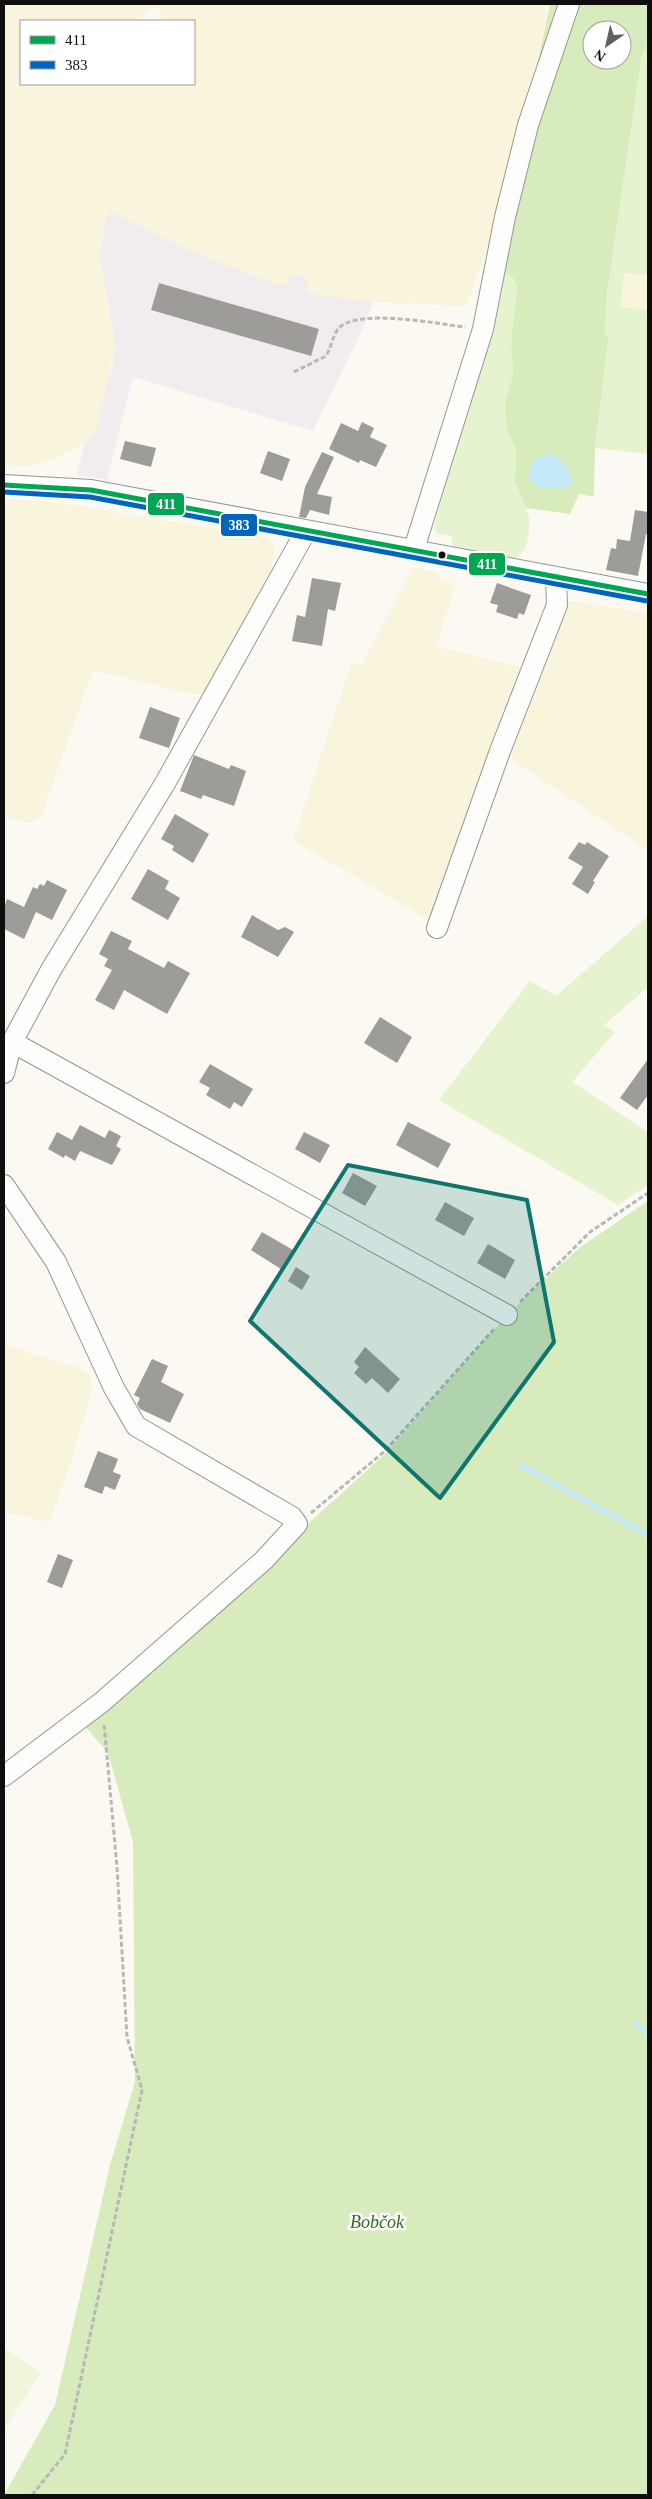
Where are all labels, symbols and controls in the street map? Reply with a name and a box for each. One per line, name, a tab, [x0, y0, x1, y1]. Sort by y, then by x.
legend	[20, 20, 195, 85]
north arrow	[582, 20, 632, 70]
text: 411	[65, 32, 87, 48]
text: N	[592, 46, 608, 64]
text: 383	[65, 57, 88, 73]
line badge: 411	[147, 492, 185, 516]
text: 411	[156, 497, 176, 512]
line badge: 383	[220, 513, 258, 537]
text: 383	[229, 518, 250, 533]
unlabelled marker	[437, 550, 447, 560]
line badge: 411	[468, 552, 506, 576]
text: 411	[477, 557, 497, 572]
park label: Bobčok	[350, 2212, 405, 2232]

